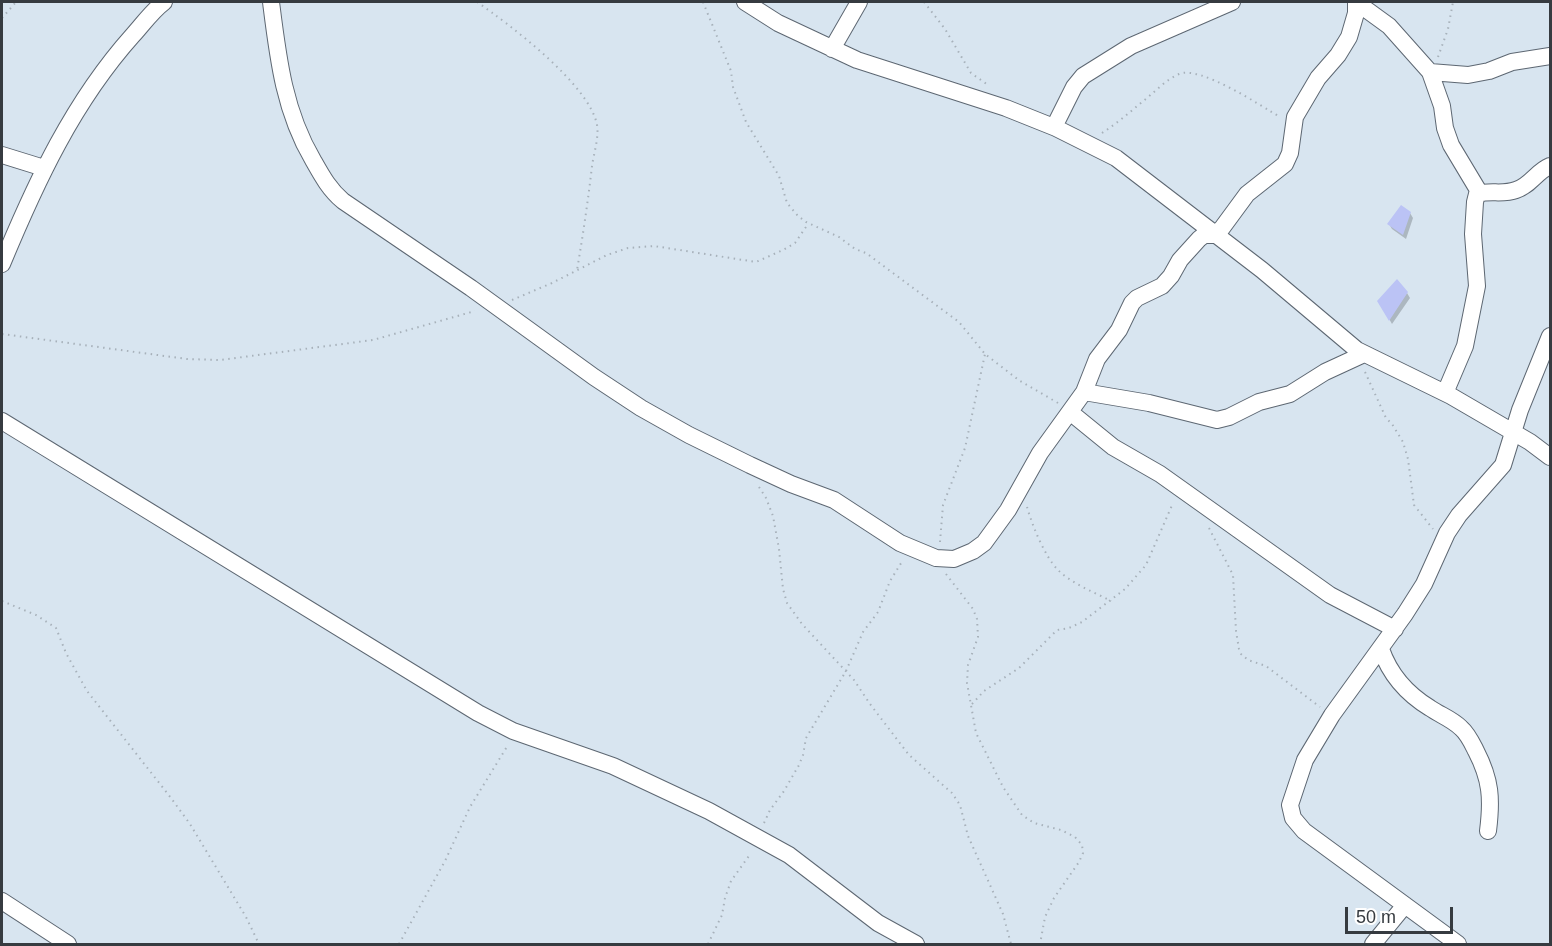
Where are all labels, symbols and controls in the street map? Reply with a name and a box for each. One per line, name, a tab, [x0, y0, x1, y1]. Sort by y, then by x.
scale bar	[1348, 895, 1456, 933]
text: 50 m	[1356, 907, 1396, 927]

